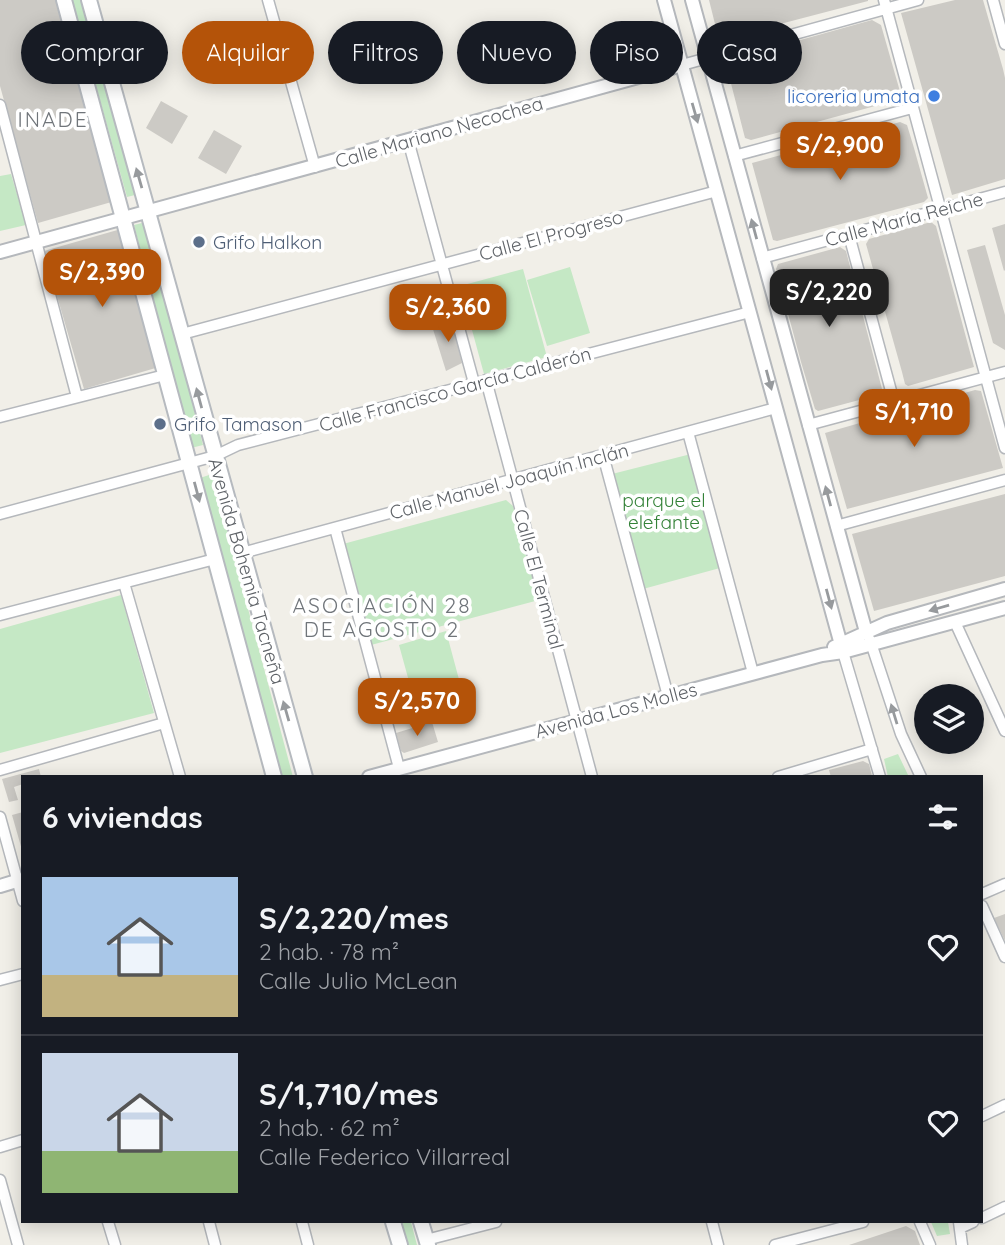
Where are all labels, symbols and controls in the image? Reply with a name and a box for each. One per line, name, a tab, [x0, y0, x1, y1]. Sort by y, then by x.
chip: Comprar	[21, 21, 168, 84]
chip: Alquilar	[182, 21, 314, 84]
chip: Filtros	[328, 21, 443, 84]
chip: Nuevo	[457, 21, 576, 84]
chip: Piso	[590, 21, 683, 84]
chip: Casa	[697, 21, 802, 84]
place label: licoreria umata	[787, 84, 920, 108]
marker: licoreria umata	[926, 88, 942, 104]
street label: Calle Mariano Necochea	[332, 91, 546, 173]
one-way arrow	[690, 102, 701, 124]
district label: INADE	[17, 106, 89, 132]
pin: S/2,900	[775, 122, 905, 182]
text: S/2,900	[796, 130, 884, 159]
one-way arrow	[133, 168, 143, 189]
street label: Calle María Reiche	[822, 186, 986, 252]
street label: Calle El Progreso	[476, 204, 626, 266]
one-way arrow	[749, 219, 759, 240]
place label: Grifo Halkon	[213, 230, 322, 254]
marker: Grifo Halkon	[191, 234, 207, 250]
pin: S/2,390	[37, 250, 167, 309]
text: S/2,390	[59, 257, 145, 286]
pin: S/2,220	[764, 270, 894, 329]
text: S/2,220	[786, 277, 872, 306]
pin: S/2,360	[383, 284, 513, 344]
text: S/2,360	[405, 292, 491, 321]
street label: Calle Francisco García Calderón	[316, 341, 594, 437]
one-way arrow	[764, 369, 774, 390]
one-way arrow	[193, 386, 204, 408]
pin: S/1,710	[849, 390, 979, 449]
text: S/1,710	[875, 397, 953, 426]
place label: Grifo Tamason	[174, 412, 303, 436]
marker: Grifo Tamason	[152, 416, 168, 432]
street label: Calle Manuel Joaquín Inclán	[387, 437, 631, 525]
street label: Avenida Bohemia Tacneña	[203, 455, 291, 687]
one-way arrow	[192, 481, 203, 503]
one-way arrow	[822, 485, 833, 507]
park label: parque el elefante	[622, 488, 706, 534]
street label: Calle El Terminal	[509, 506, 569, 652]
one-way arrow	[824, 588, 835, 610]
district label: ASOCIACIÓN 28 DE AGOSTO 2	[293, 592, 471, 642]
one-way arrow	[928, 603, 950, 614]
street label: Avenida Los Molles	[532, 677, 700, 743]
pin: S/2,570	[352, 678, 482, 738]
map controls	[914, 684, 984, 754]
button: layers	[914, 684, 984, 754]
text: S/2,570	[374, 686, 460, 715]
one-way arrow	[281, 700, 291, 721]
one-way arrow	[889, 704, 899, 725]
text: 6 viviendas	[42, 798, 203, 836]
icon: filters	[924, 798, 962, 836]
text: S/2,220/mes	[259, 899, 449, 937]
icon: home	[98, 905, 182, 989]
icon: heart	[924, 928, 962, 966]
text: 2 hab. · 78 m²	[259, 937, 399, 966]
text: Calle Julio McLean	[259, 966, 458, 995]
text: S/1,710/mes	[259, 1075, 439, 1113]
icon: home	[98, 1081, 182, 1165]
icon: heart	[924, 1104, 962, 1142]
text: 2 hab. · 62 m²	[259, 1113, 400, 1142]
text: Calle Federico Villarreal	[259, 1142, 510, 1171]

